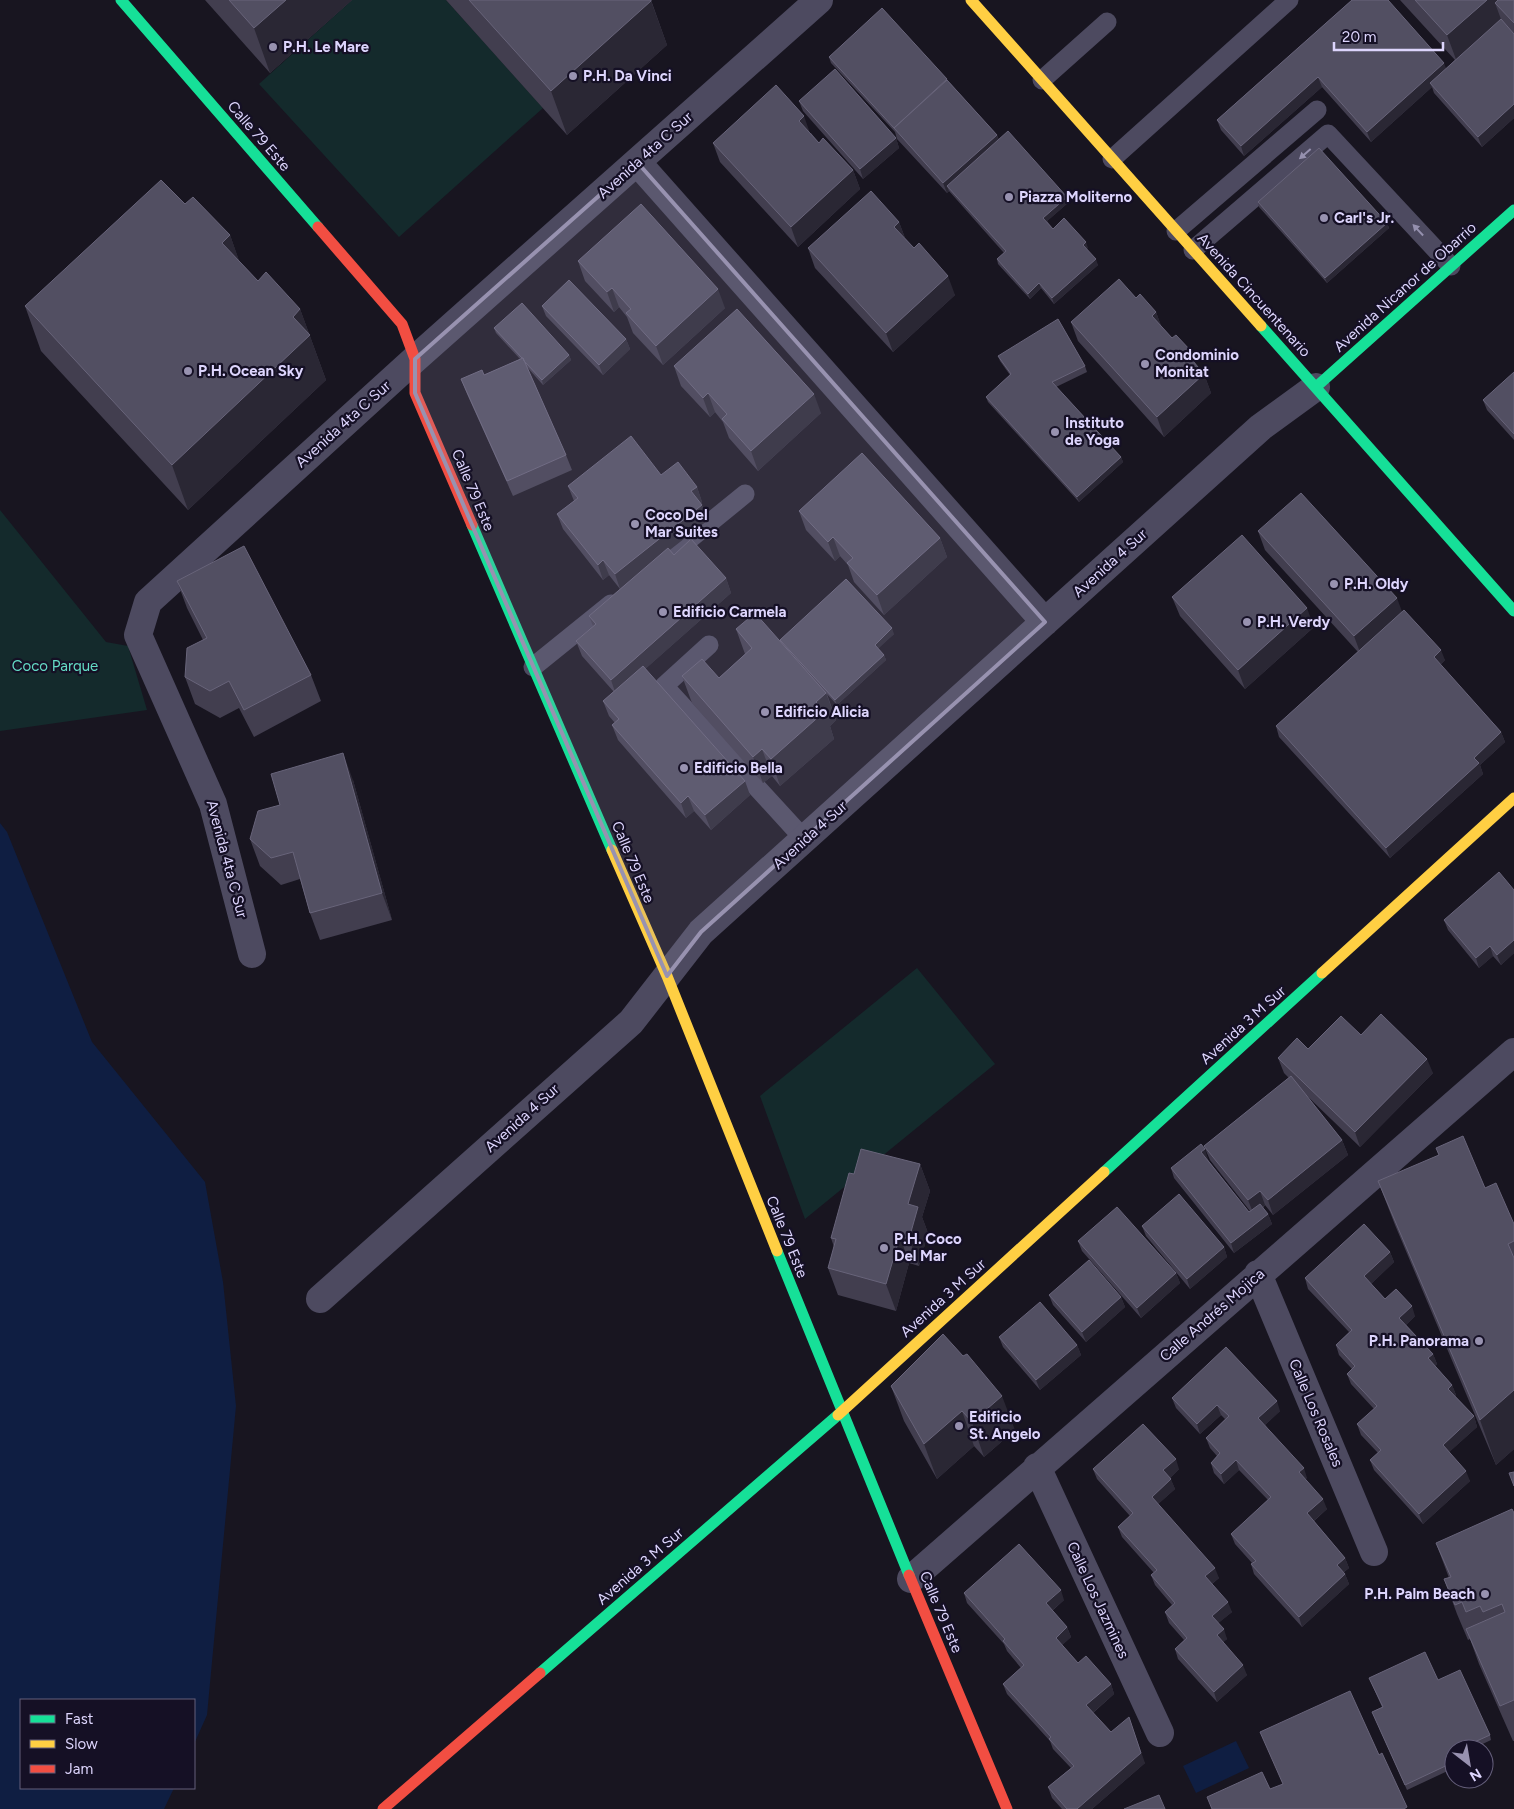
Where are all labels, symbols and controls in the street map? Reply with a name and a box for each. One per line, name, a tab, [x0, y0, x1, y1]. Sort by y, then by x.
scale bar	[1334, 20, 1443, 52]
text: 20 m	[1342, 28, 1376, 46]
place label: P.H. Le Mare	[283, 38, 370, 56]
marker: P.H. Le Mare	[267, 41, 279, 53]
place label: P.H. Da Vinci	[583, 67, 672, 85]
marker: P.H. Da Vinci	[567, 70, 579, 82]
street label: Calle 79 Este	[224, 97, 294, 175]
street label: Avenida 4ta C Sur	[594, 108, 696, 202]
one-way arrow	[1299, 148, 1311, 160]
place label: Piazza Moliterno	[1019, 188, 1132, 206]
marker: Piazza Moliterno	[1003, 191, 1015, 203]
place label: Carl's Jr.	[1334, 209, 1394, 227]
marker: Carl's Jr.	[1318, 212, 1330, 224]
street label: Avenida Nicanor de Obarrio	[1330, 218, 1480, 356]
one-way arrow	[1412, 225, 1424, 237]
street label: Avenida Cincuentenario	[1194, 229, 1315, 361]
place label: Condominio Monitat	[1155, 346, 1239, 381]
marker: Condominio Monitat	[1139, 358, 1151, 370]
place label: P.H. Ocean Sky	[198, 362, 304, 380]
marker: P.H. Ocean Sky	[182, 365, 194, 377]
street label: Avenida 4ta C Sur	[292, 377, 394, 471]
place label: Instituto de Yoga	[1065, 414, 1124, 449]
marker: Instituto de Yoga	[1049, 426, 1061, 438]
street label: Calle 79 Este	[448, 446, 498, 534]
place label: Coco Del Mar Suites	[645, 506, 718, 541]
marker: Coco Del Mar Suites	[629, 518, 641, 530]
street label: Avenida 4 Sur	[1069, 525, 1151, 601]
place label: P.H. Oldy	[1344, 575, 1409, 593]
marker: P.H. Oldy	[1328, 578, 1340, 590]
place label: Edificio Carmela	[673, 603, 787, 621]
marker: Edificio Carmela	[657, 606, 669, 618]
place label: P.H. Verdy	[1257, 613, 1330, 631]
marker: P.H. Verdy	[1241, 616, 1253, 628]
park label: Coco Parque	[12, 657, 98, 675]
place label: Edificio Alicia	[775, 703, 869, 721]
marker: Edificio Alicia	[759, 706, 771, 718]
place label: Edificio Bella	[694, 759, 783, 777]
marker: Edificio Bella	[678, 762, 690, 774]
street label: Avenida 4 Sur	[769, 797, 851, 873]
street label: Avenida 4ta C Sur	[203, 798, 251, 920]
street label: Calle 79 Este	[608, 818, 658, 906]
street label: Avenida 3 M Sur	[1197, 982, 1289, 1068]
street label: Avenida 4 Sur	[481, 1080, 563, 1156]
street label: Calle 79 Este	[762, 1193, 812, 1281]
place label: P.H. Coco Del Mar	[894, 1230, 962, 1265]
marker: P.H. Coco Del Mar	[878, 1242, 890, 1254]
street label: Avenida 3 M Sur	[897, 1255, 989, 1341]
street label: Calle Andrés Mojica	[1156, 1265, 1268, 1365]
place label: P.H. Panorama	[1369, 1332, 1469, 1350]
marker: P.H. Panorama	[1473, 1335, 1485, 1347]
street label: Calle Los Rosales	[1285, 1356, 1347, 1470]
place label: Edificio St. Angelo	[969, 1408, 1041, 1443]
marker: Edificio St. Angelo	[953, 1420, 965, 1432]
street label: Avenida 3 M Sur	[593, 1524, 687, 1608]
street label: Calle Los Jazmines	[1063, 1539, 1133, 1661]
street label: Calle 79 Este	[916, 1568, 966, 1656]
place label: P.H. Palm Beach	[1364, 1585, 1475, 1603]
marker: P.H. Palm Beach	[1479, 1588, 1491, 1600]
legend	[20, 1699, 195, 1789]
text: Fast	[65, 1710, 94, 1728]
text: Slow	[65, 1735, 98, 1753]
north arrow	[1444, 1739, 1494, 1789]
text: Jam	[65, 1760, 93, 1778]
text: N	[1466, 1765, 1484, 1785]

